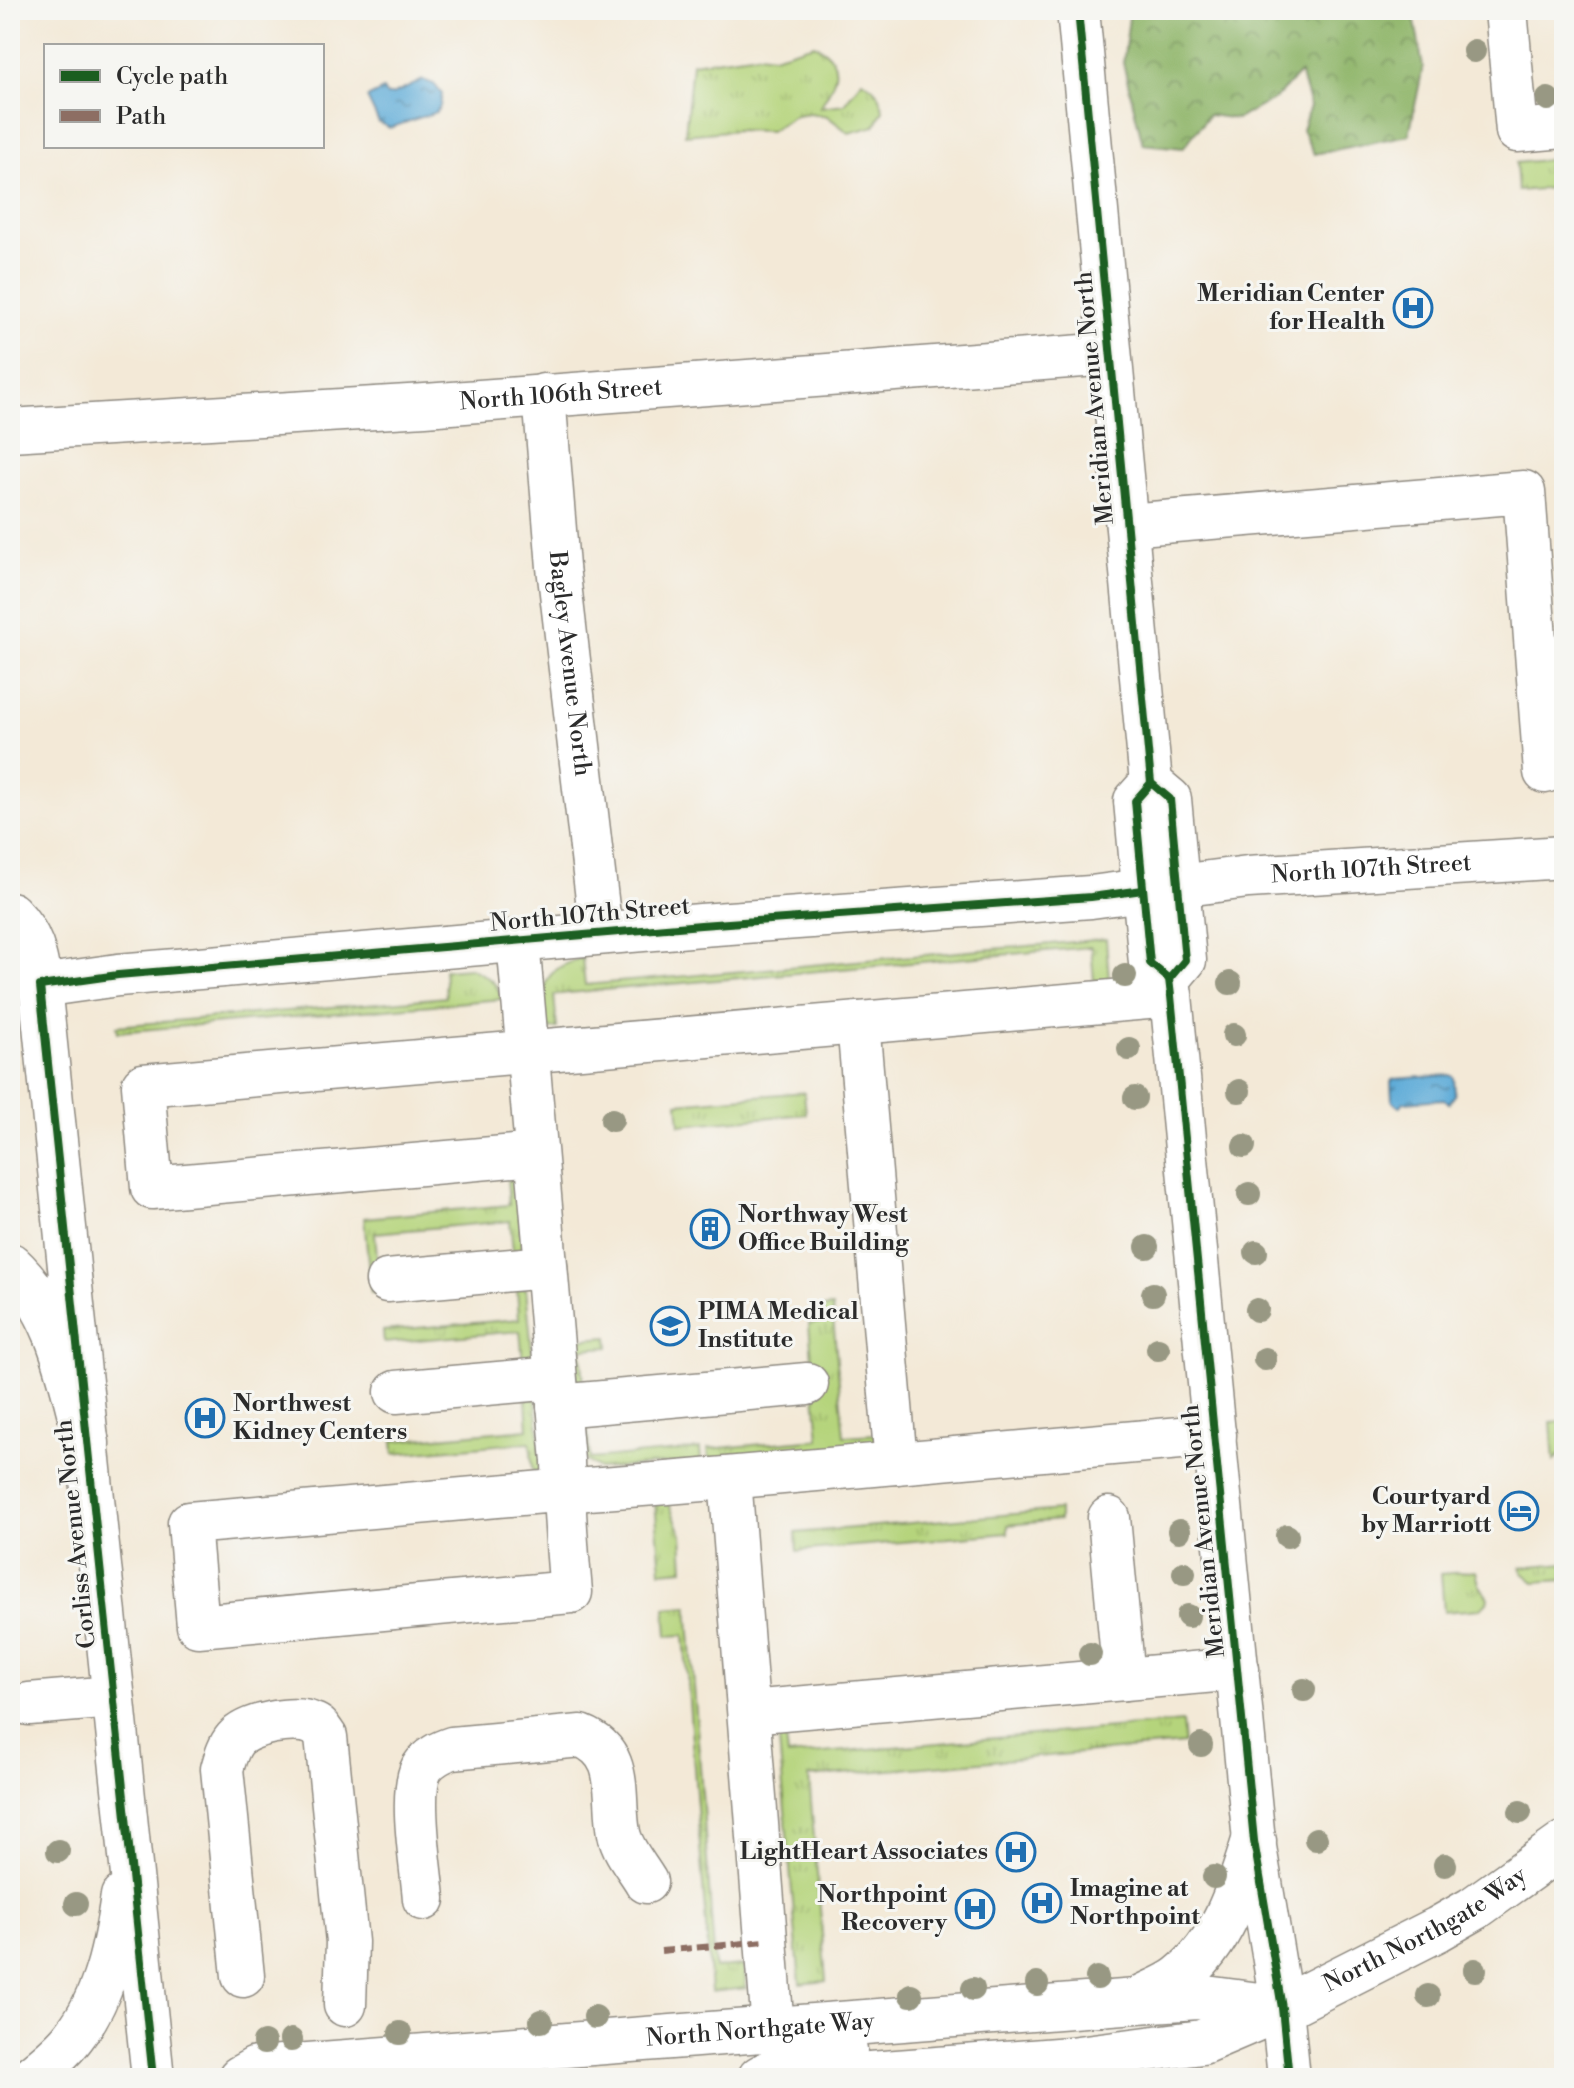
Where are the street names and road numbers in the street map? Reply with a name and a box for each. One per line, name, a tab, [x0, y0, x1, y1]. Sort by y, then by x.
street label: Meridian Avenue North	[1069, 270, 1121, 526]
street label: North 106th Street	[458, 372, 664, 417]
street label: Bagley Avenue North	[542, 549, 597, 778]
street label: North 107th Street	[1270, 848, 1473, 891]
street label: North 107th Street	[489, 891, 692, 939]
street label: Meridian Avenue North	[1176, 1403, 1232, 1659]
street label: Corliss Avenue North	[49, 1418, 103, 1650]
street label: North Northgate Way	[1319, 1860, 1533, 1999]
street label: North Northgate Way	[645, 2006, 876, 2054]

